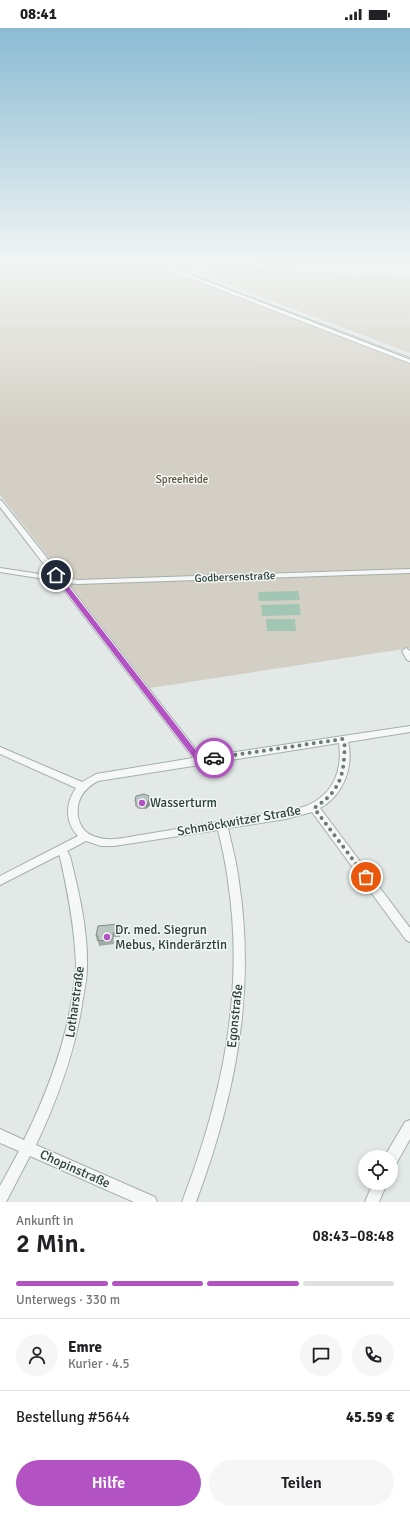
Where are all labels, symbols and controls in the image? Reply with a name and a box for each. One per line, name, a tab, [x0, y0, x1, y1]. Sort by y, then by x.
text: 08:41	[20, 5, 57, 23]
park label: Spreeheide	[156, 473, 208, 486]
pin	[39, 558, 73, 592]
icon: home	[45, 564, 67, 586]
street label: Godbersenstraße	[194, 569, 276, 585]
courier	[194, 738, 234, 778]
icon: car	[203, 747, 225, 769]
place label: Wasserturm	[150, 795, 217, 811]
marker: Wasserturm	[137, 798, 147, 808]
street label: Schmöckwitzer Straße	[176, 802, 302, 840]
pin	[349, 860, 383, 894]
icon: bag	[355, 866, 377, 888]
place label: Dr. med. Siegrun Mebus, Kinderärztin	[115, 922, 227, 953]
marker: Dr. med. Siegrun Mebus, Kinderärztin	[102, 932, 112, 942]
street label: Lotharstraße	[62, 965, 88, 1039]
street label: Egonstraße	[224, 983, 246, 1049]
street label: Chopinstraße	[37, 1146, 113, 1192]
map controls	[358, 1150, 398, 1190]
button: locate	[358, 1150, 398, 1190]
text: Ankunft in	[16, 1213, 74, 1229]
text: 08:43–08:48	[313, 1227, 394, 1245]
text: 2 Min.	[16, 1228, 86, 1260]
text: Unterwegs · 330 m	[16, 1292, 120, 1308]
button: person	[16, 1334, 58, 1376]
button: chat	[300, 1334, 342, 1376]
button: phone	[352, 1334, 394, 1376]
text: Emre	[68, 1338, 102, 1356]
text: Kurier · 4.5	[68, 1356, 130, 1372]
text: Bestellung #5644	[16, 1408, 130, 1426]
text: 45.59 €	[346, 1408, 394, 1426]
button: Hilfe	[16, 1460, 201, 1506]
button: Teilen	[209, 1460, 394, 1506]

